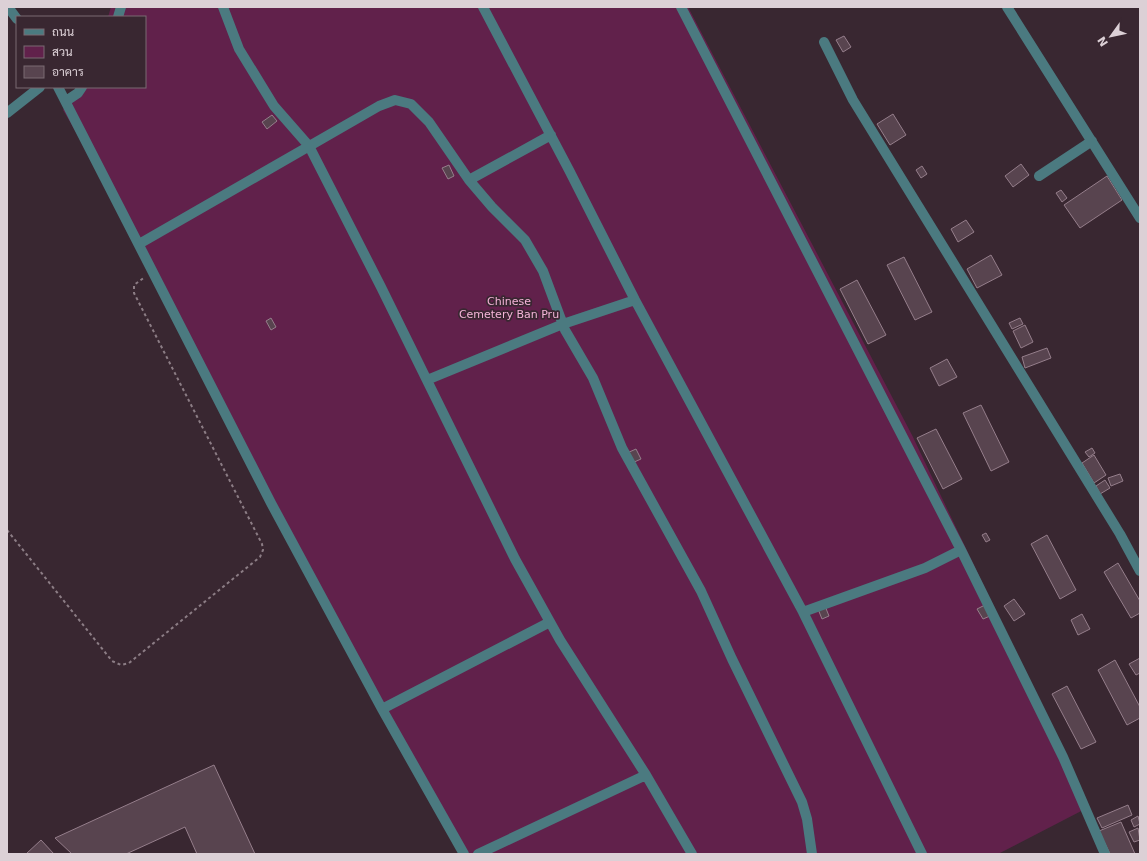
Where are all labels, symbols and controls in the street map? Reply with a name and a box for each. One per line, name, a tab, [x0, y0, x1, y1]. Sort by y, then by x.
legend	[16, 16, 146, 88]
north arrow	[1091, 16, 1131, 56]
text: ถนน	[52, 25, 75, 39]
text: N	[1095, 34, 1111, 49]
text: สวน	[52, 45, 73, 59]
text: อาคาร	[52, 65, 84, 79]
park label: Chinese Cemetery Ban Pru	[459, 295, 559, 321]

